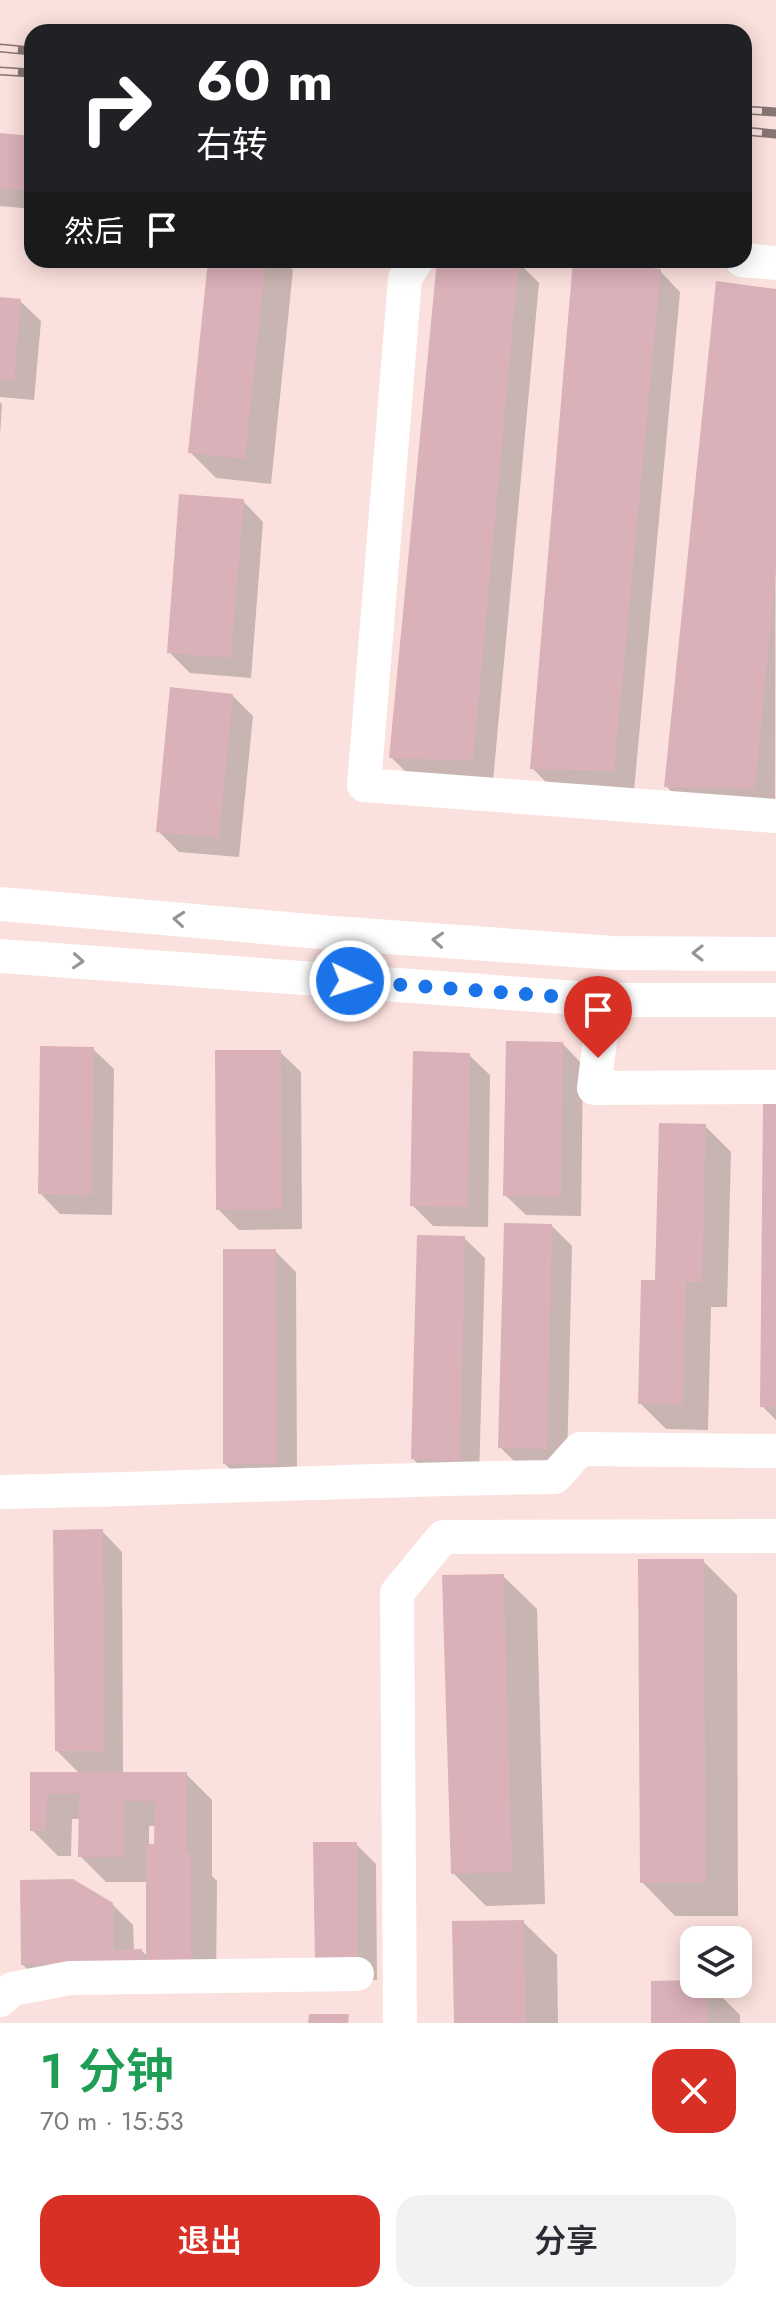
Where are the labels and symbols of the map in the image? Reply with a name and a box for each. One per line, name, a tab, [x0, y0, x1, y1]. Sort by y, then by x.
one-way arrow	[172, 911, 185, 928]
one-way arrow	[431, 932, 444, 949]
position arrow	[308, 939, 392, 1023]
one-way arrow	[691, 944, 704, 962]
one-way arrow	[72, 952, 85, 969]
pin	[564, 976, 632, 1058]

